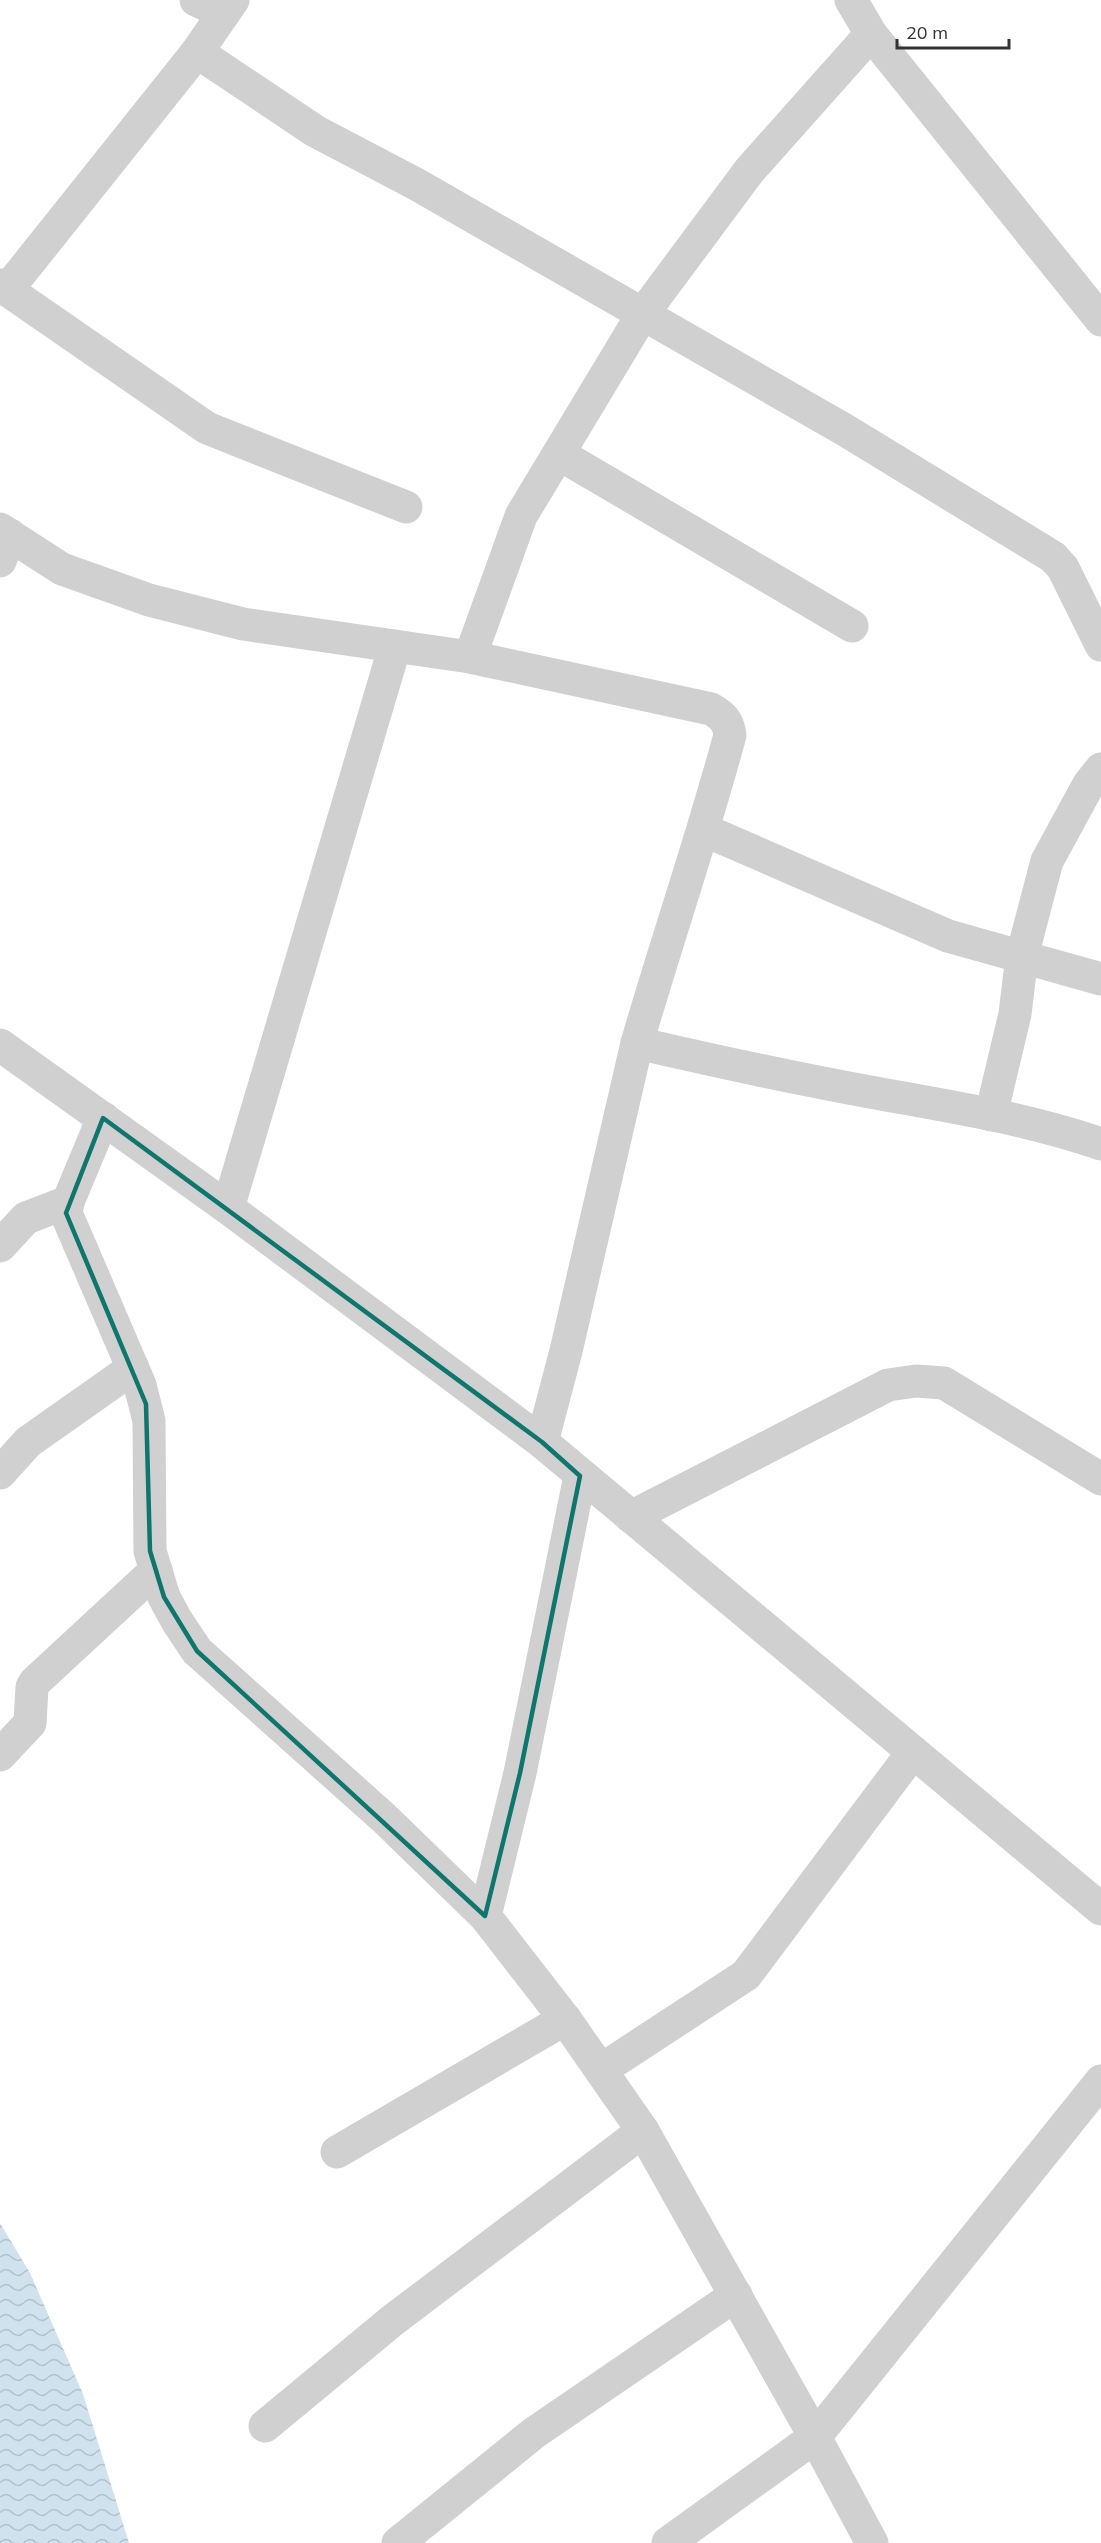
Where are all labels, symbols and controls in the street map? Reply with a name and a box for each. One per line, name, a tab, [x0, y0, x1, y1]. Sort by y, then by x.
scale bar	[897, 12, 1010, 50]
text: 20 m	[906, 21, 948, 44]

